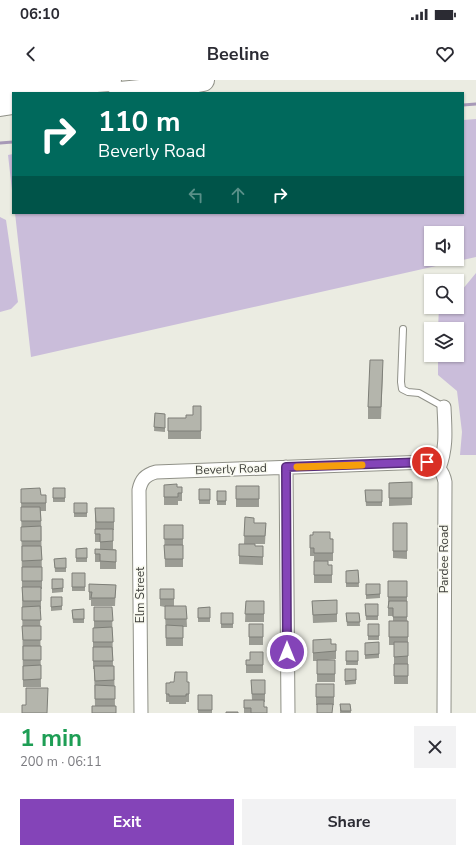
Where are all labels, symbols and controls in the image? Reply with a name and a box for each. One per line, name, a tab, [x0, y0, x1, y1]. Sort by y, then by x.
text: 06:10	[20, 4, 60, 24]
text: Beeline	[207, 42, 269, 66]
icon: back	[20, 43, 42, 65]
icon: heart	[434, 43, 456, 65]
text: 110 m	[98, 103, 181, 141]
icon: right	[32, 108, 84, 160]
text: Beverly Road	[98, 139, 206, 163]
icon: left	[185, 184, 207, 206]
icon: ahead	[227, 184, 249, 206]
icon: right	[269, 184, 291, 206]
map controls	[424, 226, 464, 362]
button: sound	[424, 226, 464, 266]
button: search	[424, 274, 464, 314]
button: layers	[424, 322, 464, 362]
pin	[410, 445, 444, 479]
icon: arrive	[416, 451, 438, 473]
street label: Beverly Road	[195, 460, 267, 478]
street label: Pardee Road	[436, 525, 452, 593]
street label: Elm Street	[132, 566, 148, 623]
position arrow	[266, 631, 308, 673]
text: 1 min	[20, 722, 82, 754]
button: close	[414, 726, 456, 768]
text: 200 m · 06:11	[20, 753, 102, 771]
button: Exit	[20, 799, 234, 845]
button: Share	[242, 799, 456, 845]

